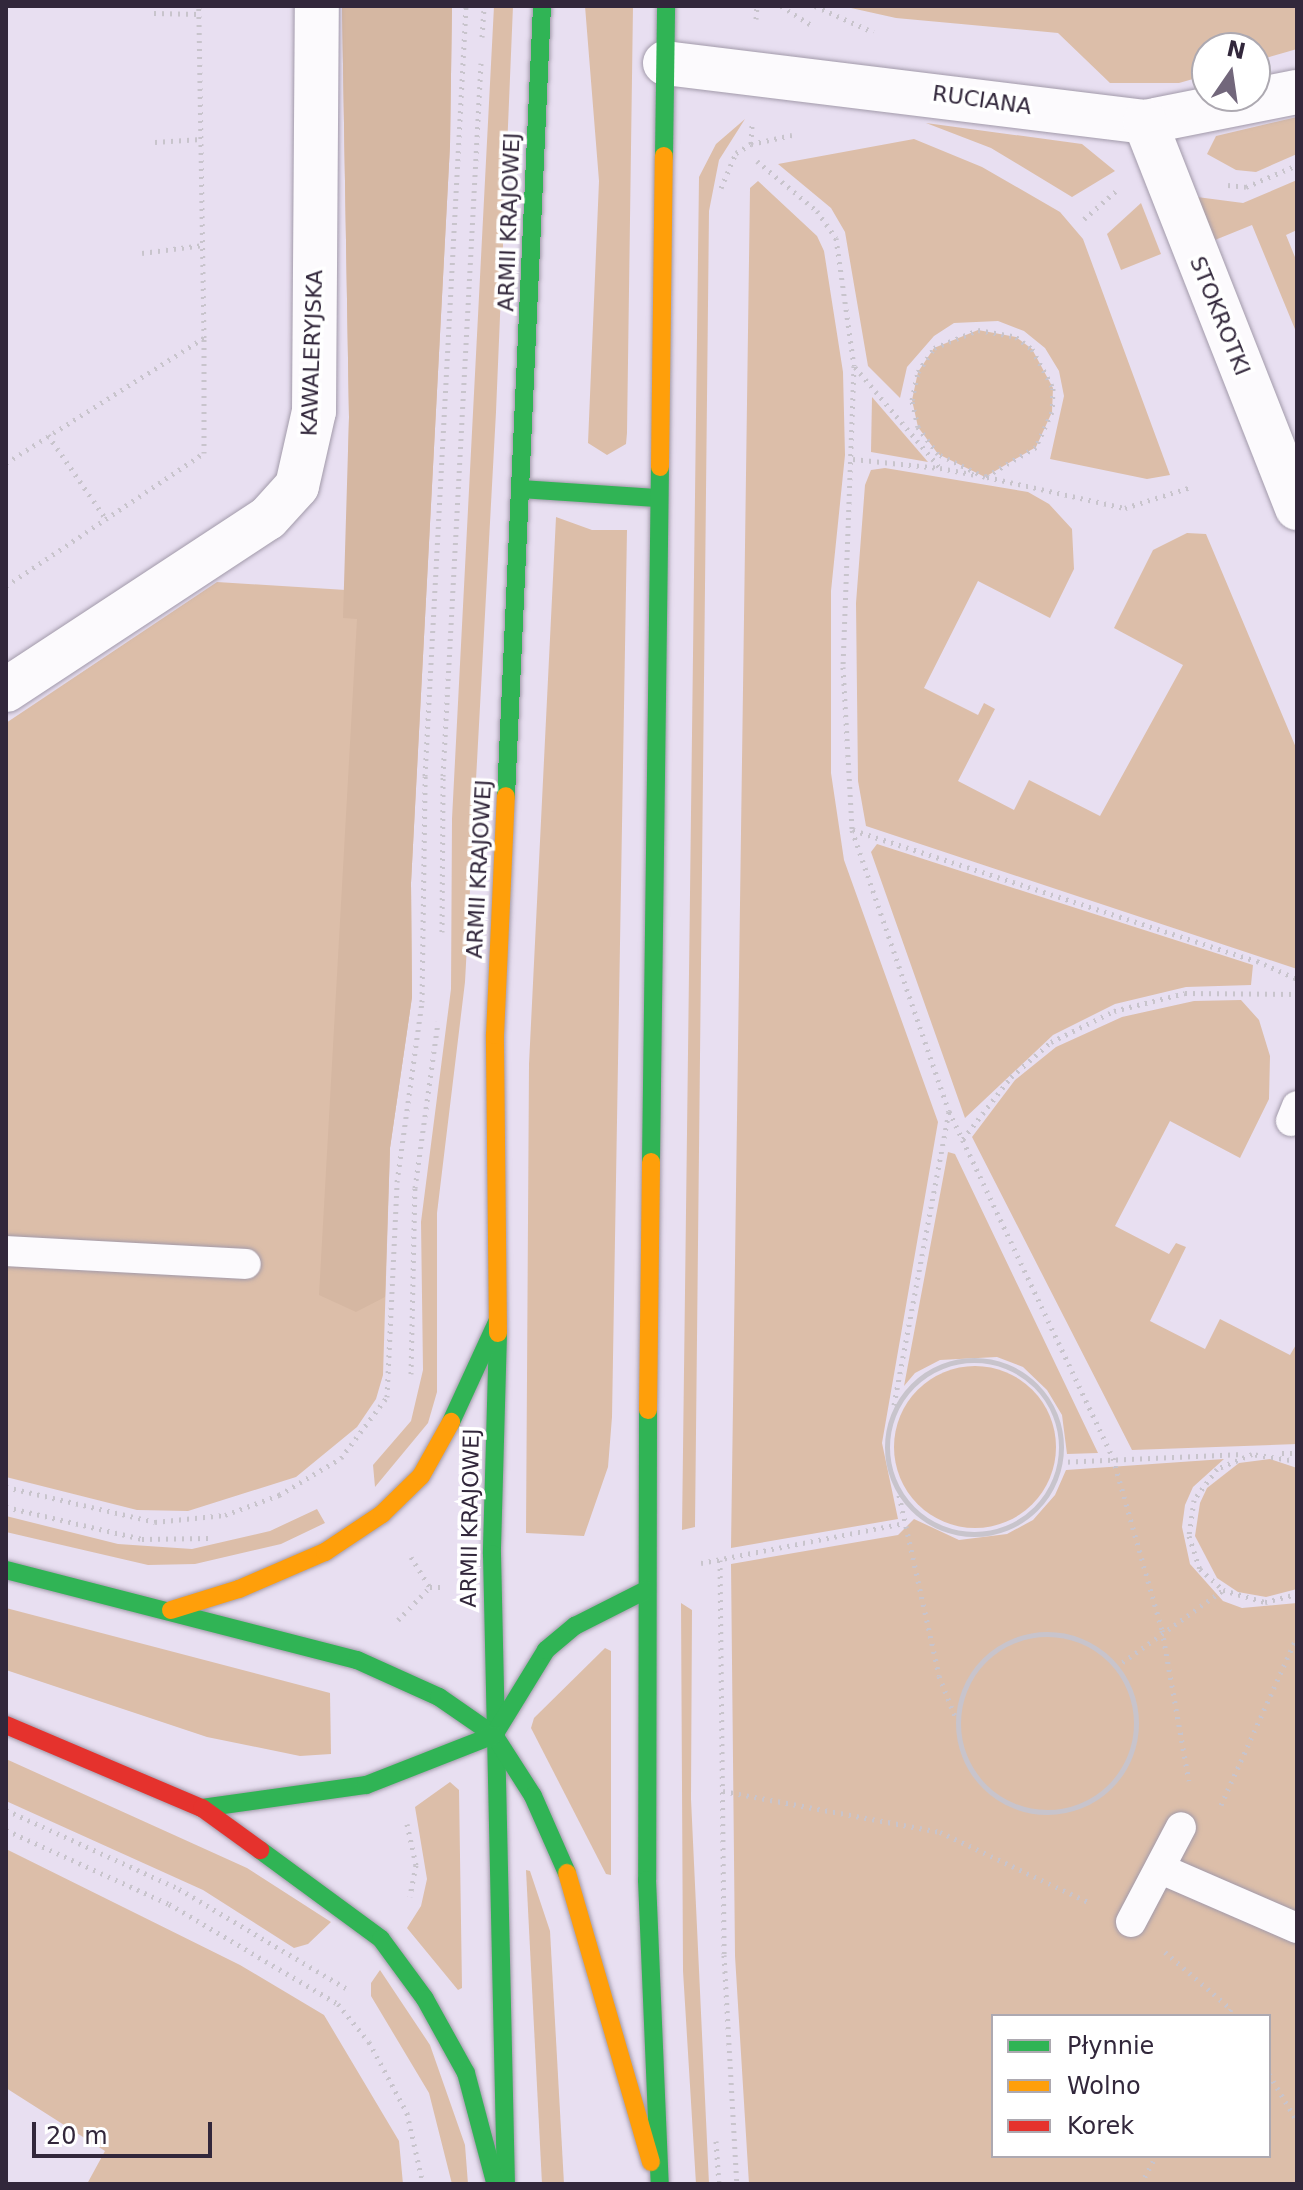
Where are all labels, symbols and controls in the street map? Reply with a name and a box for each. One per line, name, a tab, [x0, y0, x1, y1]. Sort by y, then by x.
north arrow	[1191, 32, 1271, 112]
text: N	[1224, 36, 1248, 64]
street label: RUCIANA	[931, 80, 1033, 120]
street label: ARMII KRAJOWEJ	[493, 132, 525, 312]
street label: STOKROTKI	[1184, 253, 1256, 379]
street label: KAWALERYJSKA	[296, 269, 328, 437]
street label: ARMII KRAJOWEJ	[461, 779, 497, 959]
street label: ARMII KRAJOWEJ	[455, 1428, 485, 1608]
legend	[991, 2014, 1271, 2158]
text: Płynnie	[1067, 2032, 1154, 2060]
text: Wolno	[1067, 2072, 1141, 2100]
scale bar	[36, 2106, 216, 2156]
text: Korek	[1067, 2112, 1134, 2140]
text: 20 m	[46, 2122, 108, 2150]

